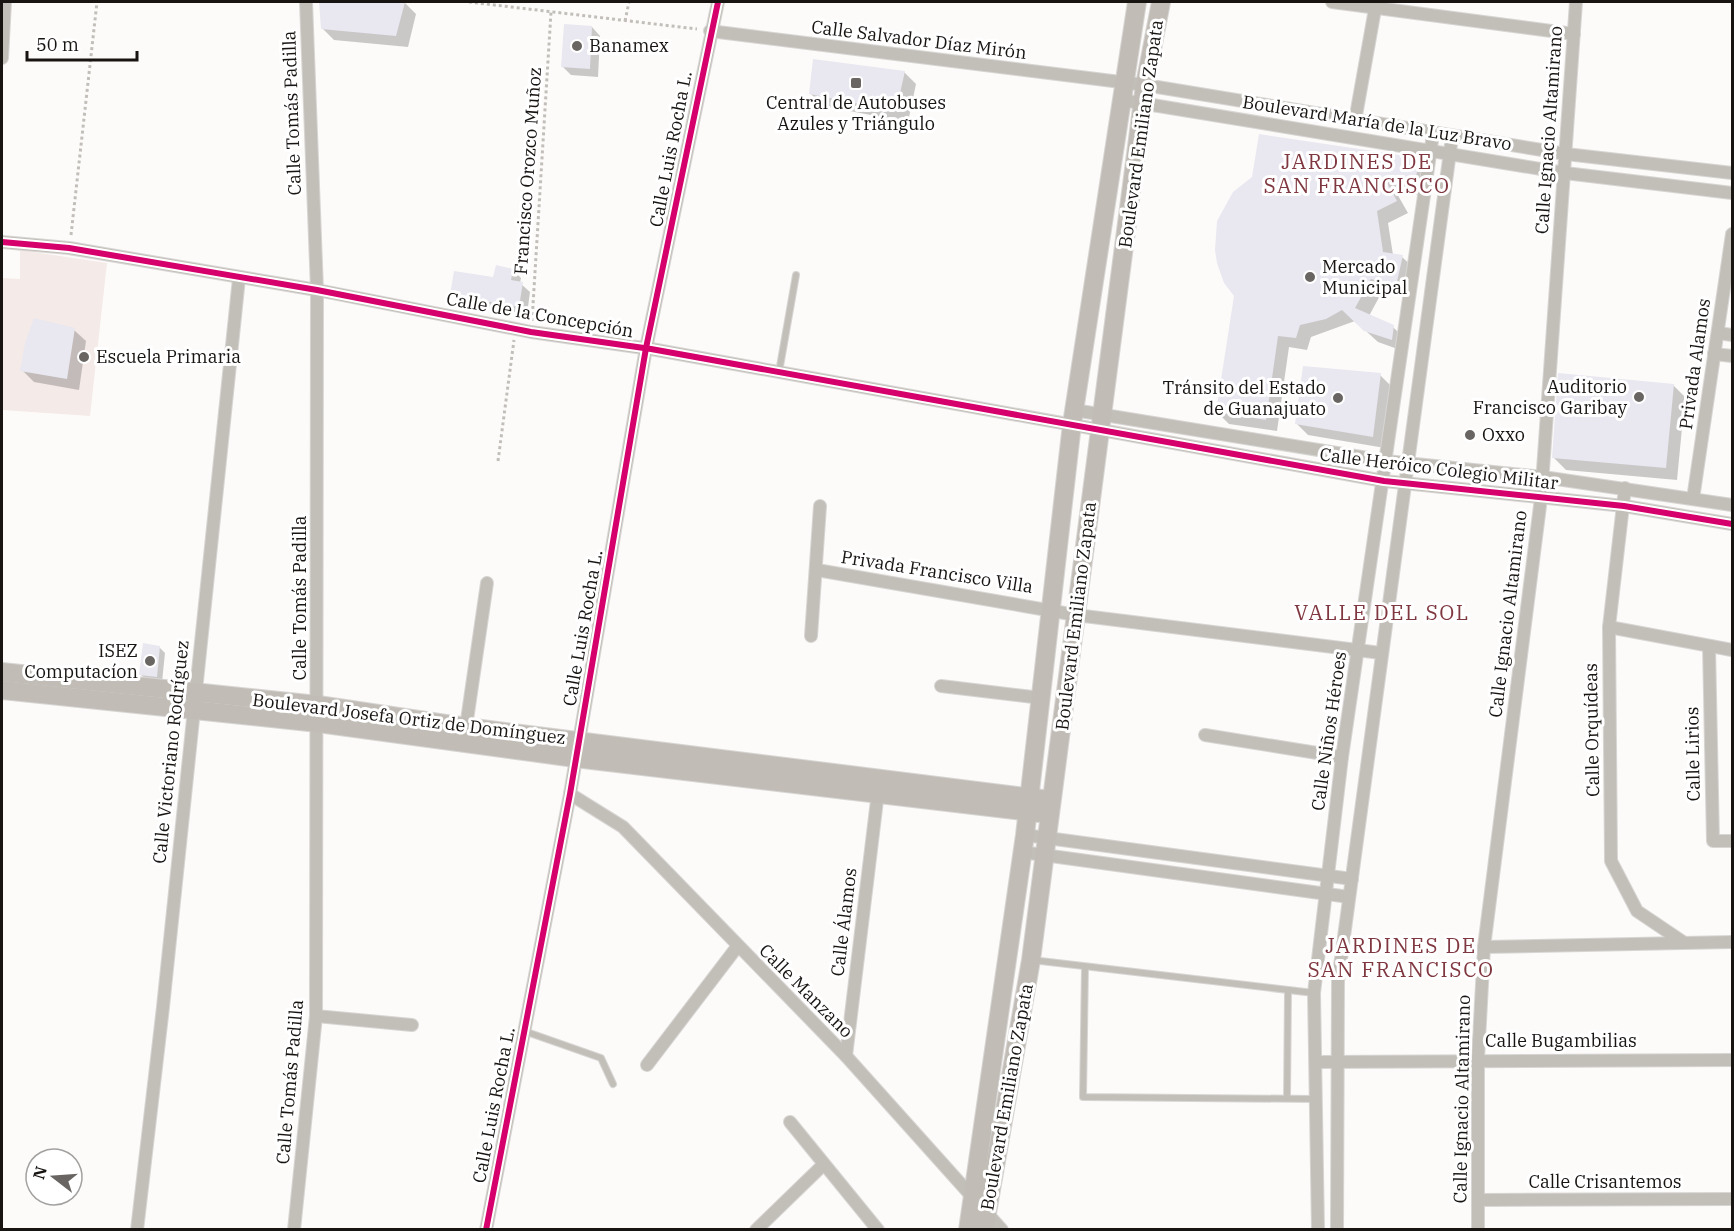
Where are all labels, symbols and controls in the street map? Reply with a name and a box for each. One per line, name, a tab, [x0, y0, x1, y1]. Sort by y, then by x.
street label: Calle Salvador Díaz Mirón	[810, 15, 1028, 64]
street label: Boulevard Emiliano Zapata	[1113, 18, 1168, 249]
scale bar	[27, 24, 136, 62]
street label: Calle Ignacio Altamirano	[1530, 25, 1567, 235]
street label: Calle Tomás Padilla	[277, 30, 306, 196]
text: 50 m	[36, 33, 79, 56]
place label: Banamex	[589, 34, 669, 57]
marker: Banamex	[570, 39, 584, 53]
street label: Francisco Orozco Muñoz	[509, 66, 546, 276]
street label: Calle Luis Rocha L.	[644, 69, 697, 229]
marker: Central de Autobuses Azules y Triángulo	[849, 76, 863, 90]
street label: Boulevard María de la Luz Bravo	[1241, 90, 1513, 155]
place label: Central de Autobuses Azules y Triángulo	[766, 91, 946, 135]
district label: JARDINES DE SAN FRANCISCO	[1263, 147, 1451, 199]
place label: Mercado Municipal	[1322, 255, 1407, 299]
marker: Mercado Municipal	[1303, 270, 1317, 284]
street label: Calle de la Concepción	[445, 287, 636, 342]
street label: Privada Alamos	[1674, 297, 1715, 431]
place label: Escuela Primaria	[96, 345, 241, 368]
marker: Escuela Primaria	[77, 350, 91, 364]
place label: Auditorio Francisco Garibay	[1473, 375, 1627, 419]
place label: Tránsito del Estado de Guanajuato	[1162, 376, 1326, 420]
marker: Auditorio Francisco Garibay	[1632, 390, 1646, 404]
marker: Tránsito del Estado de Guanajuato	[1331, 391, 1345, 405]
place label: Oxxo	[1482, 423, 1525, 446]
marker: Oxxo	[1463, 428, 1477, 442]
street label: Calle Heróico Colegio Militar	[1319, 442, 1560, 495]
street label: Boulevard Emiliano Zapata	[1050, 500, 1101, 732]
street label: Calle Ignacio Altamirano	[1483, 509, 1532, 719]
street label: Calle Tomás Padilla	[288, 515, 311, 681]
street label: Privada Francisco Villa	[839, 545, 1035, 598]
street label: Calle Luis Rocha L.	[557, 548, 608, 708]
district label: VALLE DEL SOL	[1294, 598, 1470, 626]
place label: ISEZ Computacíon	[24, 639, 138, 683]
street label: Calle Victoriano Rodríguez	[147, 639, 194, 865]
street label: Calle Niños Héroes	[1306, 650, 1351, 812]
marker: ISEZ Computacíon	[143, 654, 157, 668]
street label: Calle Orquídeas	[1579, 663, 1604, 797]
street label: Boulevard Josefa Ortiz de Domínguez	[251, 688, 567, 749]
street label: Calle Lirios	[1680, 706, 1705, 802]
street label: Calle Álamos	[825, 866, 862, 978]
district label: JARDINES DE SAN FRANCISCO	[1307, 931, 1495, 983]
street label: Calle Manzano	[755, 939, 858, 1042]
street label: Boulevard Emiliano Zapata	[975, 981, 1038, 1212]
street label: Calle Ignacio Altamirano	[1448, 994, 1475, 1203]
street label: Calle Tomás Padilla	[271, 999, 308, 1165]
street label: Calle Luis Rocha L.	[467, 1025, 520, 1185]
street label: Calle Bugambilias	[1485, 1029, 1637, 1052]
north arrow	[24, 1147, 84, 1207]
text: N	[28, 1164, 51, 1182]
street label: Calle Crisantemos	[1528, 1170, 1682, 1193]

